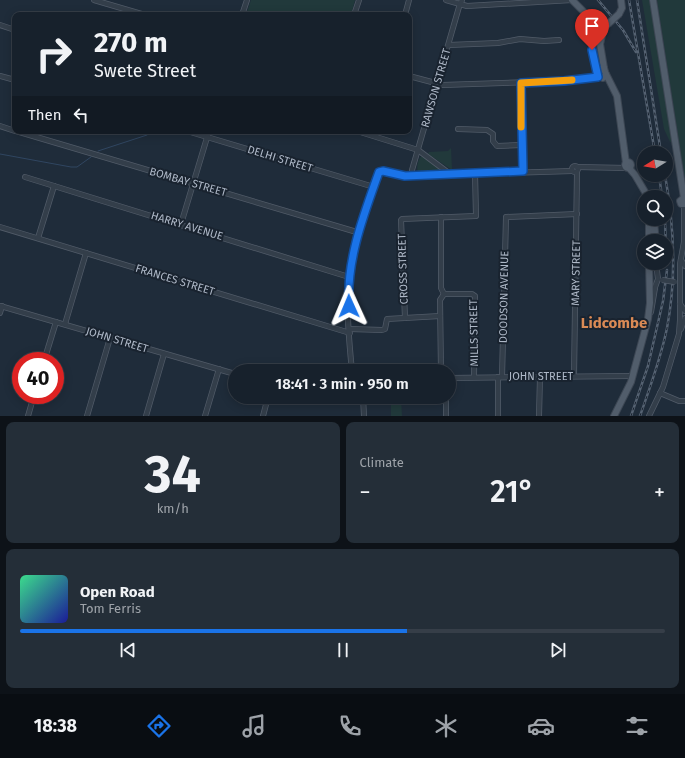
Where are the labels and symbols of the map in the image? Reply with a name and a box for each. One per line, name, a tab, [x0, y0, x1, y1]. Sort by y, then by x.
pin	[575, 9, 609, 50]
street label: RAWSON STREET	[419, 47, 454, 129]
street label: DELHI STREET	[246, 143, 315, 175]
north arrow	[637, 146, 673, 182]
street label: BOMBAY STREET	[148, 165, 228, 199]
street label: HARRY AVENUE	[149, 209, 225, 243]
street label: CROSS STREET	[395, 233, 411, 305]
street label: MARY STREET	[569, 240, 583, 306]
street label: DOODSON AVENUE	[497, 251, 511, 343]
street label: FRANCES STREET	[134, 262, 217, 298]
position arrow	[328, 285, 370, 327]
street label: MILLS STREET	[467, 299, 481, 367]
district label: Lidcombe	[581, 314, 647, 332]
street label: JOHN STREET	[84, 324, 150, 356]
speed limit sign: 40	[12, 352, 64, 404]
street label: JOHN STREET	[509, 370, 574, 383]

